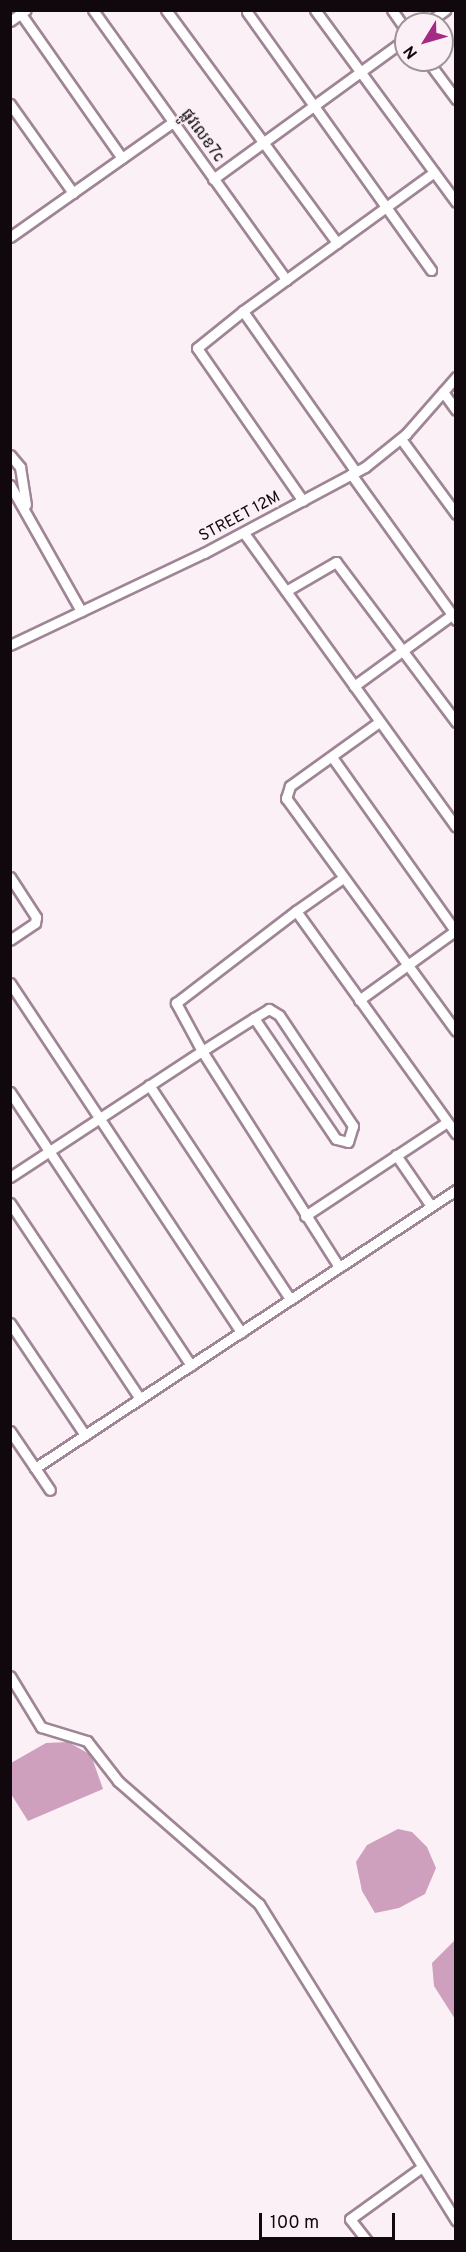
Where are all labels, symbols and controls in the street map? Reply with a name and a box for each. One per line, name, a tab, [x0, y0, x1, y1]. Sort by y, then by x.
north arrow	[394, 12, 454, 72]
text: N	[400, 41, 423, 62]
street label: ផ្លូវលេខ7c	[176, 106, 228, 166]
street label: STREET 12M	[196, 487, 284, 547]
scale bar	[262, 2201, 398, 2239]
text: 100 m	[270, 2212, 319, 2235]

